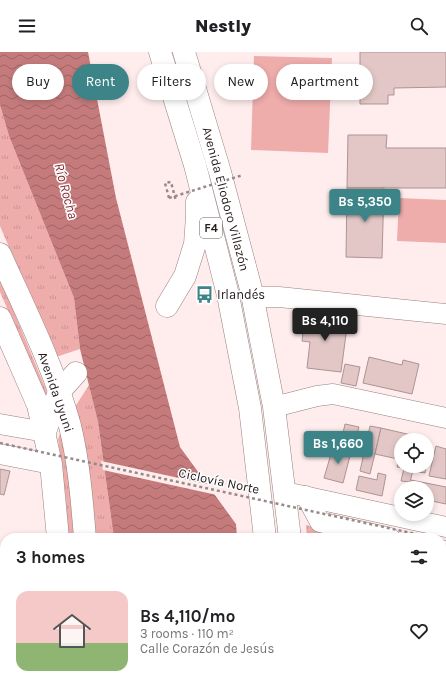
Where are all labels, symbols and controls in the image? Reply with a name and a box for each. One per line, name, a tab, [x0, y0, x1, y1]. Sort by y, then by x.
icon: menu	[16, 15, 38, 37]
text: Nestly	[195, 15, 251, 37]
icon: search	[408, 15, 430, 37]
chip: Buy	[12, 64, 64, 100]
chip: Rent	[72, 64, 129, 100]
chip: Filters	[137, 64, 206, 100]
chip: New	[214, 64, 268, 100]
chip: Apartment	[276, 64, 373, 100]
street label: Avenida Eliodoro Villazón	[200, 125, 252, 273]
water label: Río Rocha	[50, 161, 82, 221]
pin: Bs 5,350	[324, 189, 406, 223]
text: Bs 5,350	[338, 194, 392, 209]
road number: F4	[200, 218, 222, 238]
bus stop icon: Irlandés	[194, 284, 214, 304]
place label: Irlandés	[217, 287, 265, 302]
pin: Bs 4,110	[284, 308, 366, 342]
text: Bs 4,110	[301, 313, 349, 328]
street label: Avenida Uyuni	[35, 350, 77, 434]
pin: Bs 1,660	[297, 431, 379, 465]
map controls	[394, 433, 434, 521]
button: locate	[394, 433, 434, 473]
text: Bs 1,660	[313, 436, 363, 451]
street label: Ciclovía Norte	[177, 465, 261, 497]
button: layers	[394, 481, 434, 521]
icon: filters	[408, 546, 430, 568]
text: 3 homes	[16, 547, 85, 567]
text: Bs 4,110/mo	[140, 606, 235, 626]
icon: home	[48, 607, 96, 655]
icon: heart	[408, 620, 430, 642]
text: 3 rooms · 110 m²	[140, 626, 234, 641]
text: Calle Corazón de Jesús	[140, 641, 274, 656]

